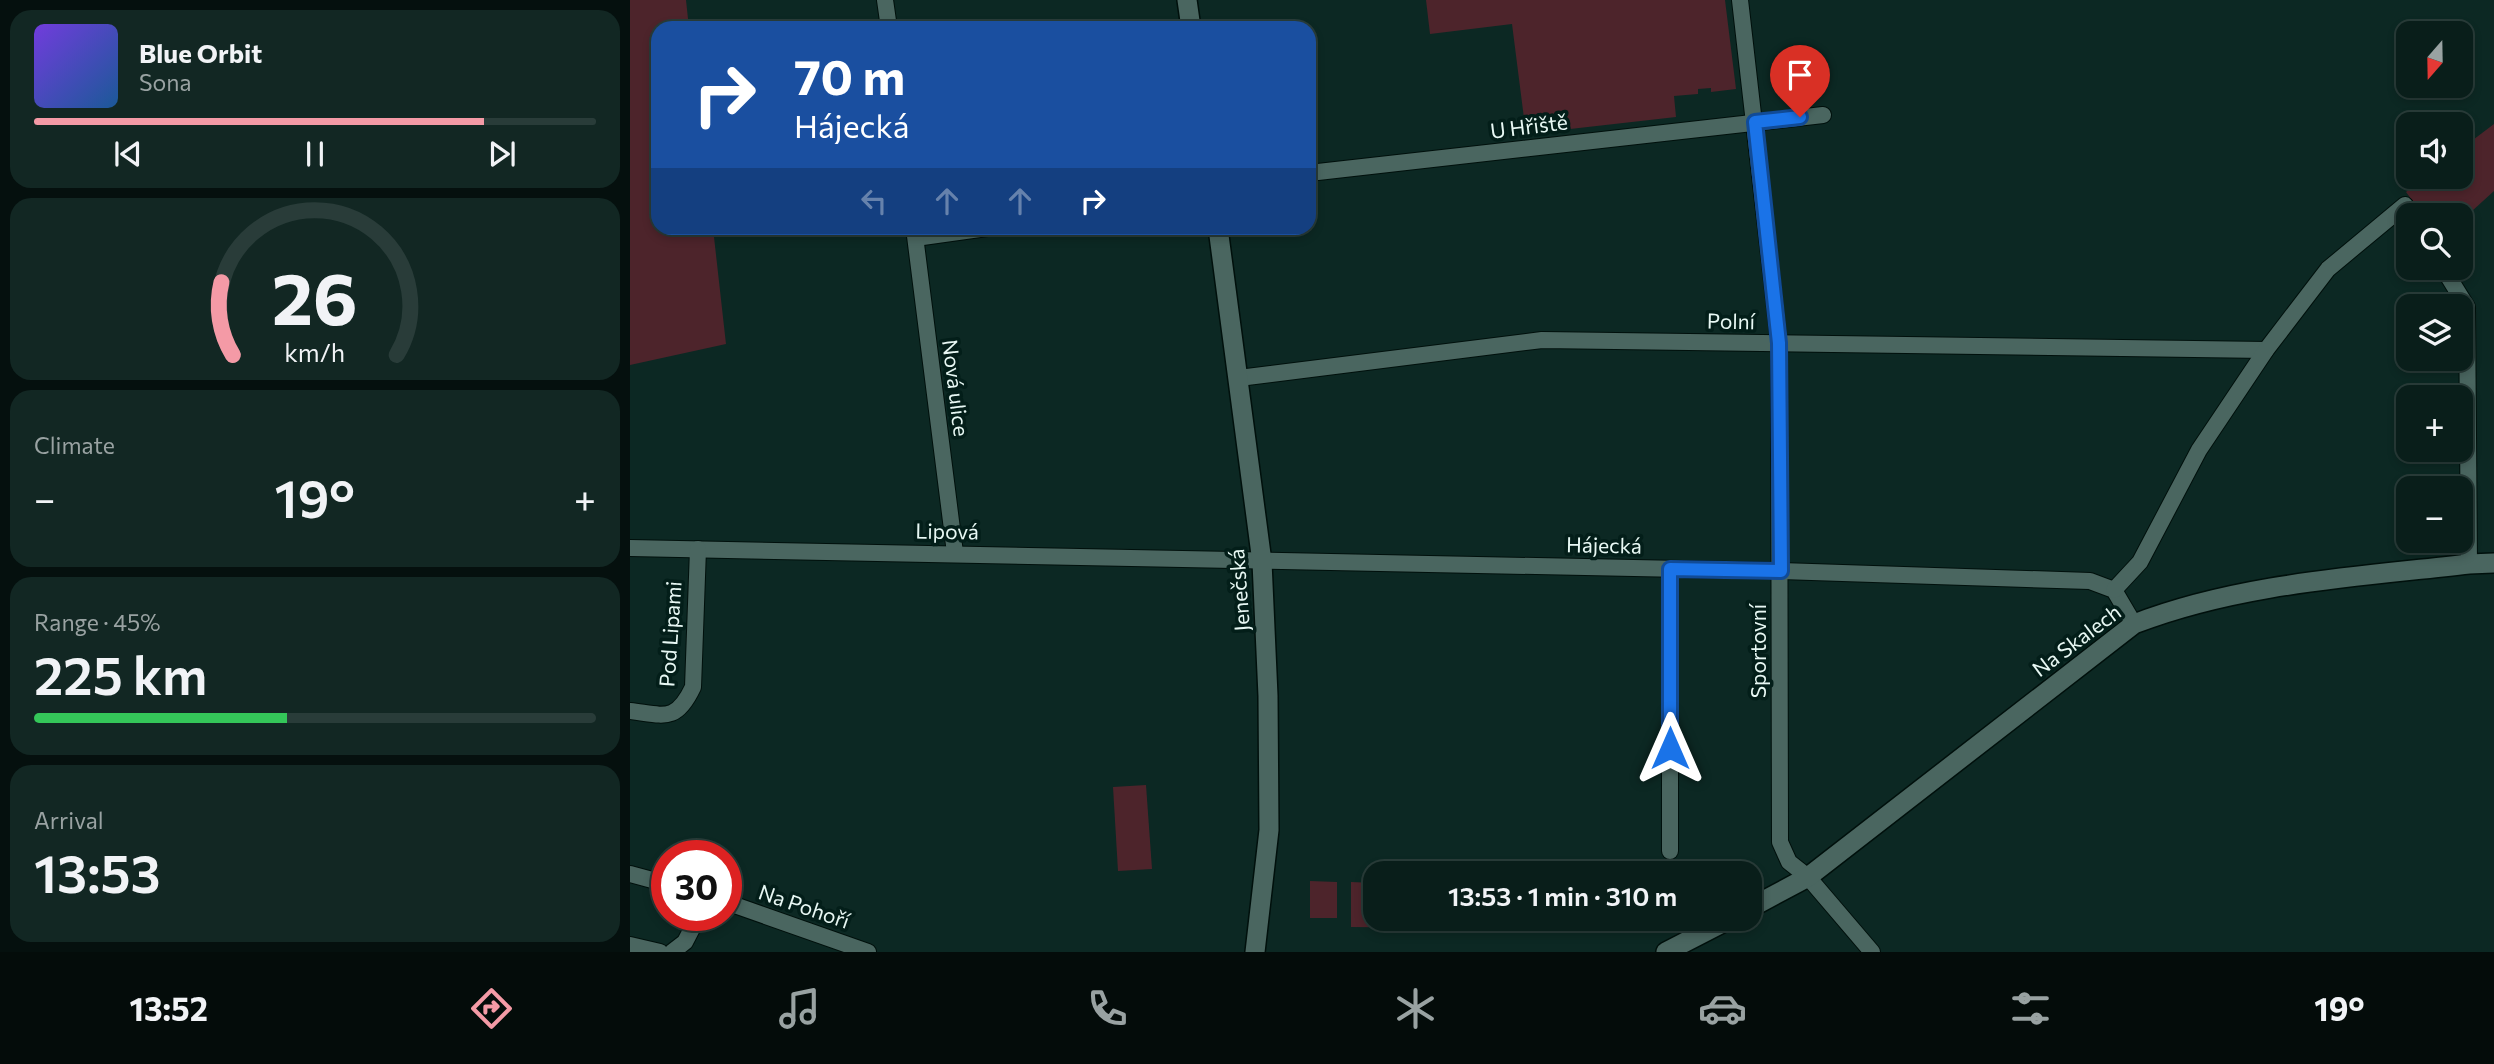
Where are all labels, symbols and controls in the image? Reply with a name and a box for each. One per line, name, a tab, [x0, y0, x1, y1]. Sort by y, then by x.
north arrow	[2396, 21, 2473, 98]
map controls	[2396, 21, 2473, 553]
text: Blue Orbit	[139, 37, 262, 68]
text: 70 m	[794, 45, 905, 105]
pin	[1770, 45, 1830, 117]
icon: right	[679, 49, 770, 140]
icon: arrive	[1781, 56, 1819, 94]
text: Sona	[139, 68, 191, 96]
text: Hájecká	[794, 105, 909, 145]
street label: U Hřiště	[1489, 108, 1569, 143]
button: sound	[2396, 112, 2473, 189]
icon: previous	[109, 135, 147, 173]
icon: pause	[296, 135, 334, 173]
icon: next	[483, 135, 521, 173]
icon: left	[855, 182, 893, 220]
icon: ahead	[928, 182, 966, 220]
icon: ahead	[1001, 182, 1039, 220]
icon: right	[1074, 182, 1112, 220]
button: search	[2396, 203, 2473, 280]
text: 26	[272, 251, 358, 340]
button: layers	[2396, 294, 2473, 371]
street label: Polní	[1707, 308, 1756, 333]
text: km/h	[285, 336, 345, 366]
street label: Nová ulice	[938, 338, 975, 438]
button: +	[2396, 385, 2473, 462]
text: Climate	[34, 431, 115, 459]
text: 19°	[274, 465, 355, 529]
text: −	[34, 474, 56, 521]
text: +	[574, 474, 596, 521]
button: −	[2396, 476, 2473, 553]
street label: Lipová	[915, 517, 979, 544]
street label: Hájecká	[1566, 531, 1642, 558]
street label: Jenečská	[1223, 548, 1254, 632]
street label: Pod Lipami	[653, 580, 686, 688]
street label: Na Skalech	[2027, 598, 2125, 681]
street label: Sportovní	[1745, 603, 1770, 698]
text: Range · 45%	[34, 608, 160, 636]
text: 225 km	[34, 642, 207, 706]
position arrow	[1633, 711, 1707, 785]
text: Arrival	[34, 806, 104, 834]
text: 13:53	[34, 840, 161, 904]
speed limit sign: 30	[651, 840, 742, 931]
street label: Na Pohoří	[756, 878, 854, 933]
text: 13:53 · 1 min · 310 m	[1448, 880, 1677, 911]
icon: directions	[467, 984, 516, 1033]
icon: music	[775, 984, 824, 1033]
icon: phone	[1083, 984, 1132, 1033]
icon: climate	[1391, 984, 1440, 1033]
icon: car	[1698, 984, 1747, 1033]
icon: filters	[2006, 984, 2055, 1033]
text: 13:52	[129, 988, 208, 1028]
text: 19°	[2314, 988, 2364, 1028]

